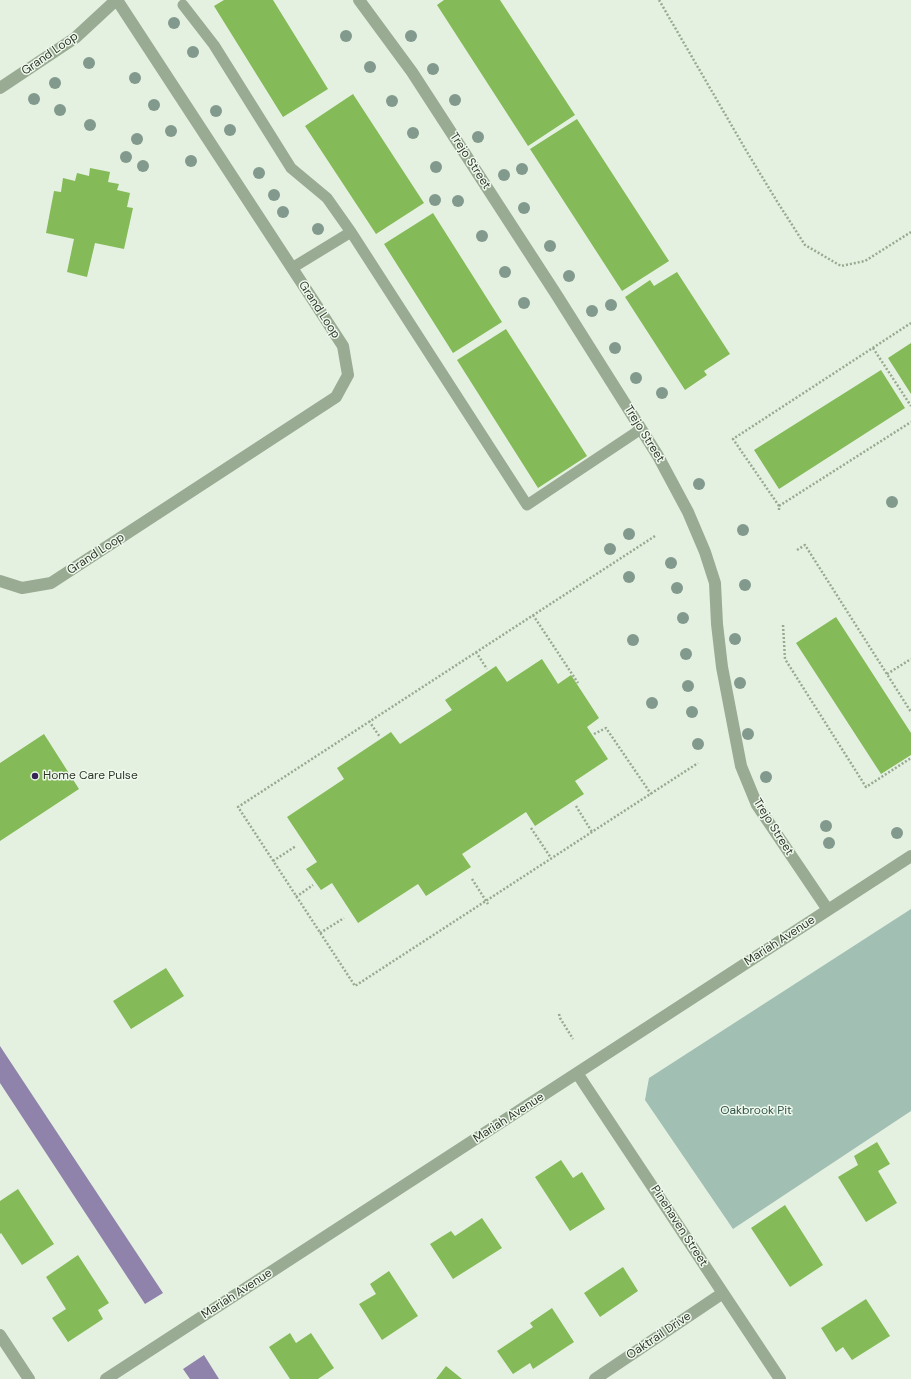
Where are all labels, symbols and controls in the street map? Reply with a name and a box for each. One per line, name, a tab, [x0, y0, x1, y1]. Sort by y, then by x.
street label: Grand Loop	[19, 29, 81, 79]
street label: Trejo Street	[446, 130, 494, 192]
street label: Grand Loop	[295, 279, 343, 341]
street label: Trejo Street	[621, 403, 667, 465]
street label: Grand Loop	[65, 530, 127, 578]
place label: Home Care Pulse	[43, 769, 138, 783]
marker: Home Care Pulse	[30, 771, 40, 781]
street label: Trejo Street	[750, 796, 796, 858]
street label: Mariah Avenue	[742, 913, 818, 969]
street label: Mariah Avenue	[471, 1090, 547, 1146]
park label: Oakbrook Pit	[720, 1104, 792, 1118]
street label: Pinehaven Street	[647, 1183, 711, 1269]
street label: Mariah Avenue	[199, 1266, 275, 1322]
street label: Oaktrail Drive	[624, 1309, 694, 1363]

